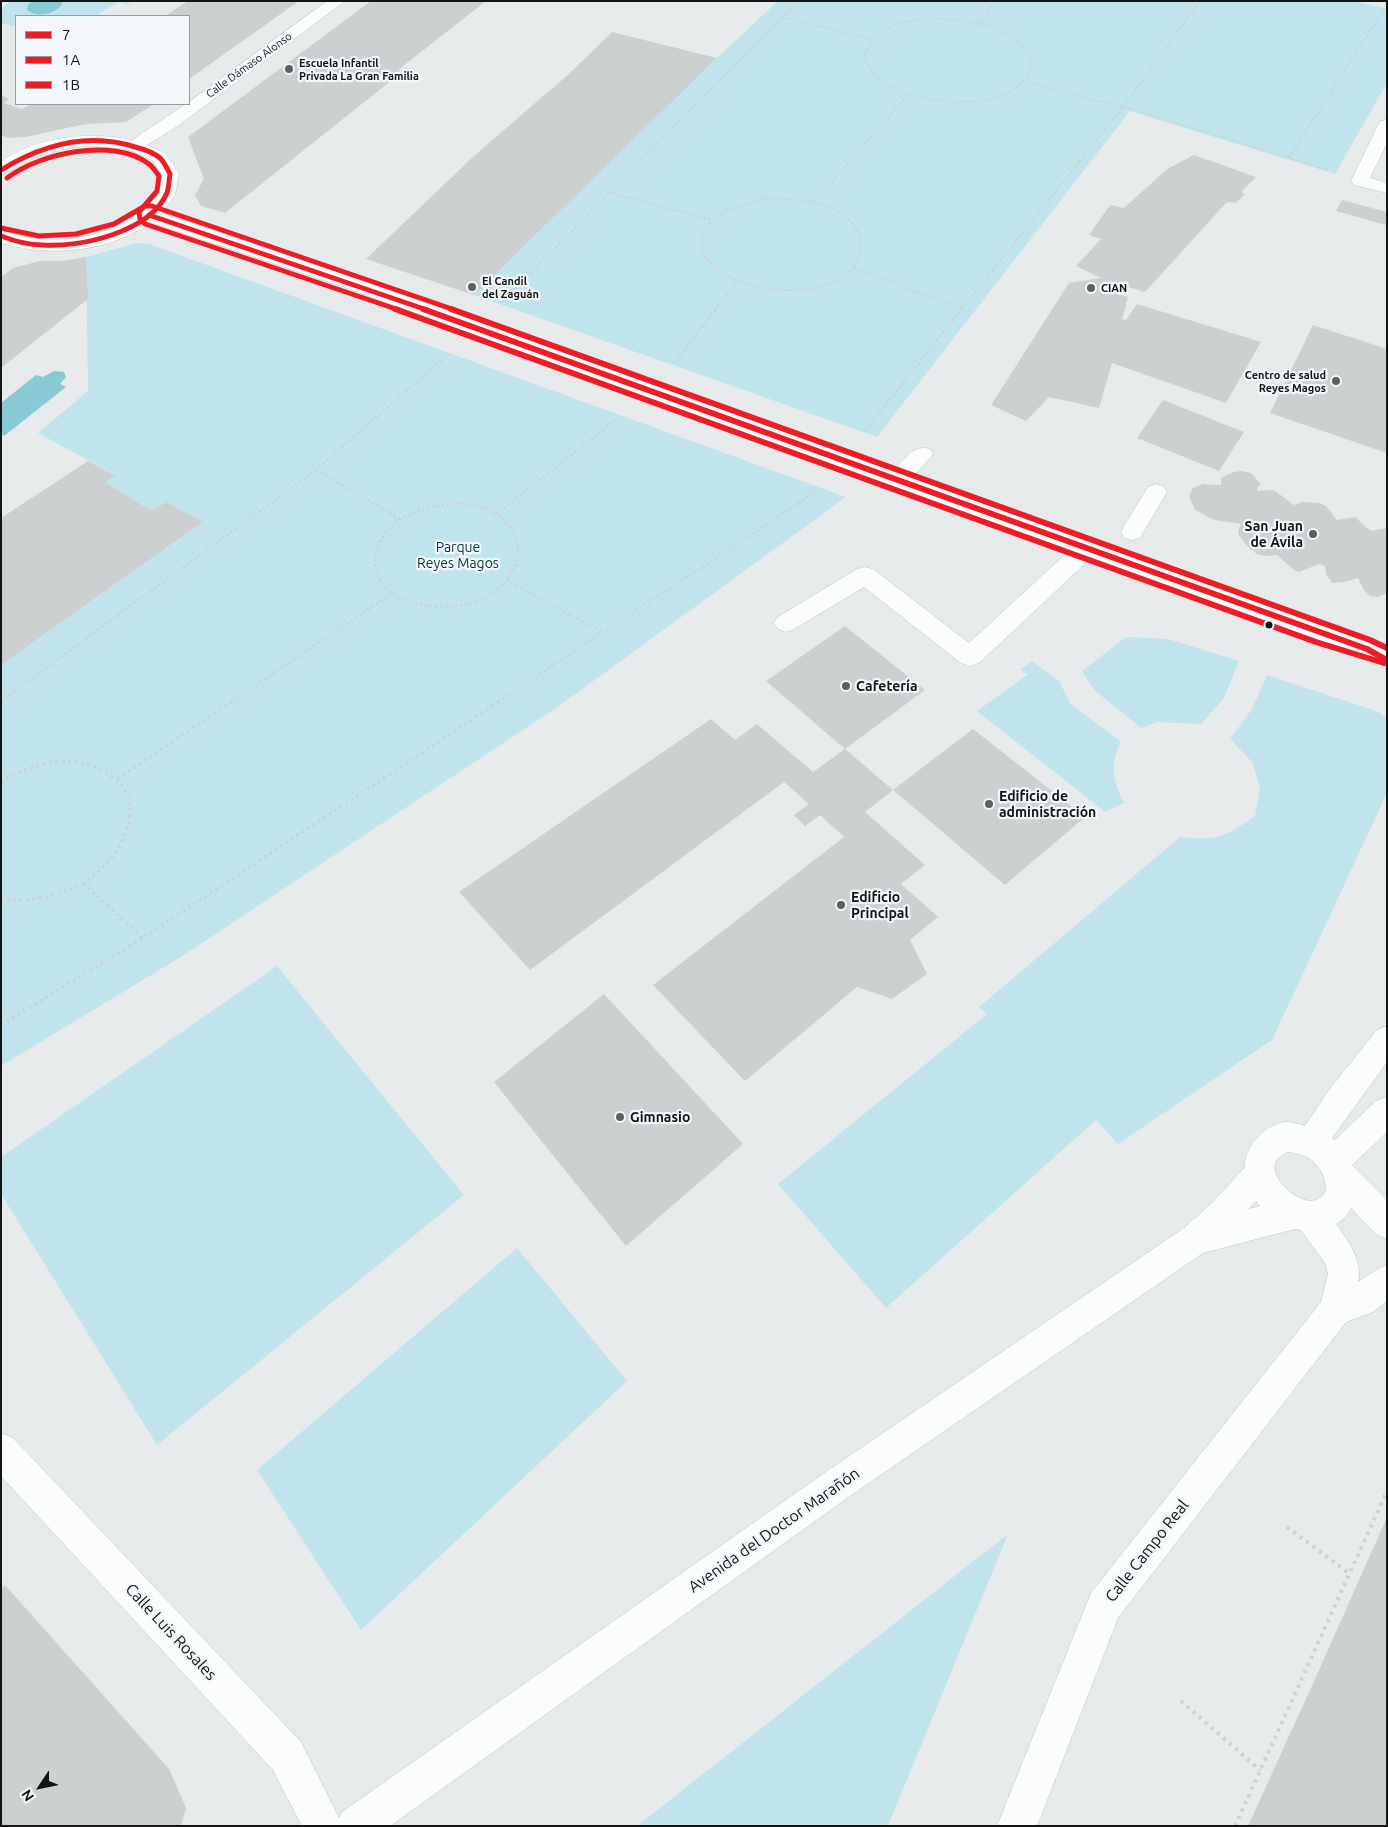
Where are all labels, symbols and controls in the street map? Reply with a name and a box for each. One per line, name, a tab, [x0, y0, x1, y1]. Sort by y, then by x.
legend	[15, 15, 190, 105]
text: 7	[62, 26, 70, 43]
street label: Calle Dámaso Alonso	[203, 29, 295, 101]
text: 1A	[62, 51, 80, 68]
place label: Escuela Infantil Privada La Gran Familia	[299, 56, 419, 82]
marker: Escuela Infantil Privada La Gran Familia	[283, 63, 295, 75]
text: 1B	[62, 76, 80, 93]
place label: El Candil del Zaguán	[482, 274, 539, 300]
marker: El Candil del Zaguán	[466, 281, 478, 293]
place label: CIAN	[1101, 281, 1127, 295]
marker: CIAN	[1085, 282, 1097, 294]
place label: Centro de salud Reyes Magos	[1245, 368, 1326, 394]
marker: Centro de salud Reyes Magos	[1330, 375, 1342, 387]
place label: San Juan de Ávila	[1245, 518, 1303, 550]
marker: San Juan de Ávila	[1307, 528, 1319, 540]
park label: Parque Reyes Magos	[417, 539, 499, 572]
unlabelled marker	[1264, 620, 1274, 630]
place label: Cafetería	[856, 678, 918, 694]
marker: Cafetería	[840, 680, 852, 692]
place label: Edificio de administración	[999, 788, 1096, 820]
marker: Edificio de administración	[983, 798, 995, 810]
place label: Edificio Principal	[851, 889, 909, 922]
marker: Edificio Principal	[835, 899, 847, 911]
place label: Gimnasio	[630, 1109, 690, 1125]
marker: Gimnasio	[614, 1111, 626, 1123]
street label: Avenida del Doctor Marañón	[685, 1463, 863, 1597]
street label: Calle Campo Real	[1101, 1496, 1193, 1606]
street label: Calle Luis Rosales	[121, 1580, 221, 1684]
north arrow	[15, 1762, 65, 1812]
text: N	[18, 1787, 37, 1804]

